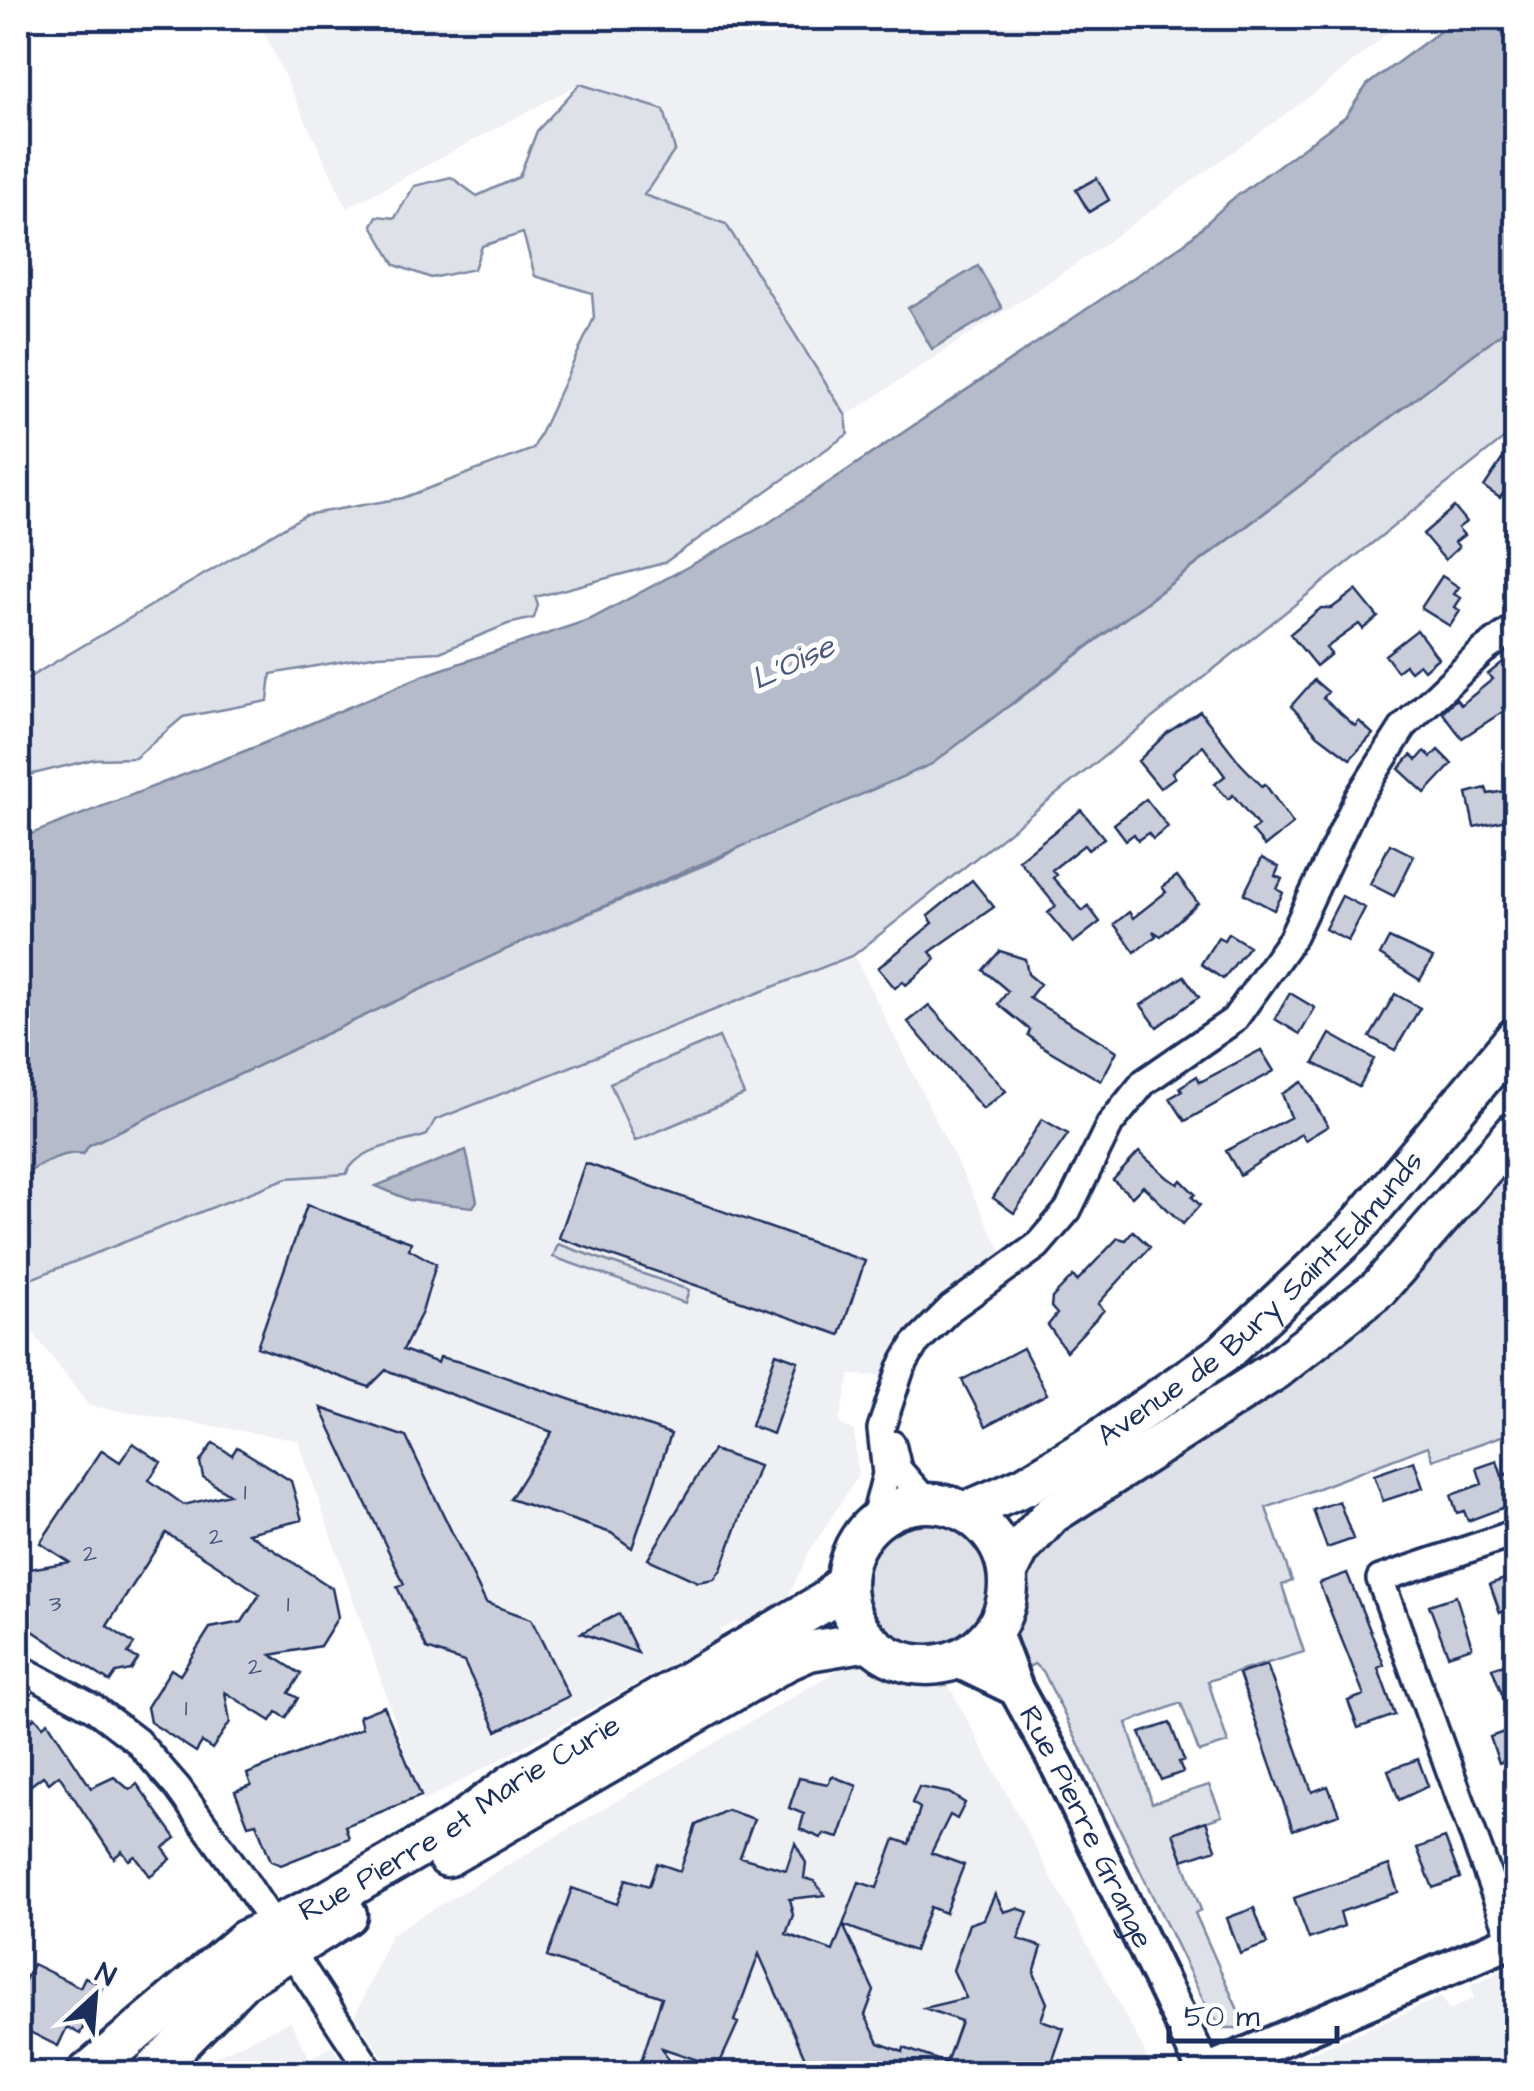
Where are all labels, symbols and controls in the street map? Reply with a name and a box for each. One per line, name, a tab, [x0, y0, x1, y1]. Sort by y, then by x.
water label: L'Oise	[744, 624, 843, 702]
street label: Avenue de Bury Saint-Edmunds	[1089, 1142, 1433, 1457]
house number: 1	[243, 1475, 247, 1510]
house number: 2	[209, 1519, 223, 1554]
house number: 2	[83, 1536, 97, 1571]
house number: 3	[49, 1586, 62, 1621]
house number: 1	[286, 1587, 290, 1622]
house number: 2	[248, 1649, 262, 1684]
house number: 1	[184, 1691, 188, 1726]
street label: Rue Pierre Grange	[1008, 1698, 1164, 1955]
street label: Rue Pierre et Marie Curie	[292, 1704, 628, 1932]
north arrow	[45, 1946, 145, 2046]
text: N	[89, 1954, 122, 1996]
scale bar	[1169, 1981, 1336, 2043]
text: 50 m	[1184, 1996, 1260, 2038]

